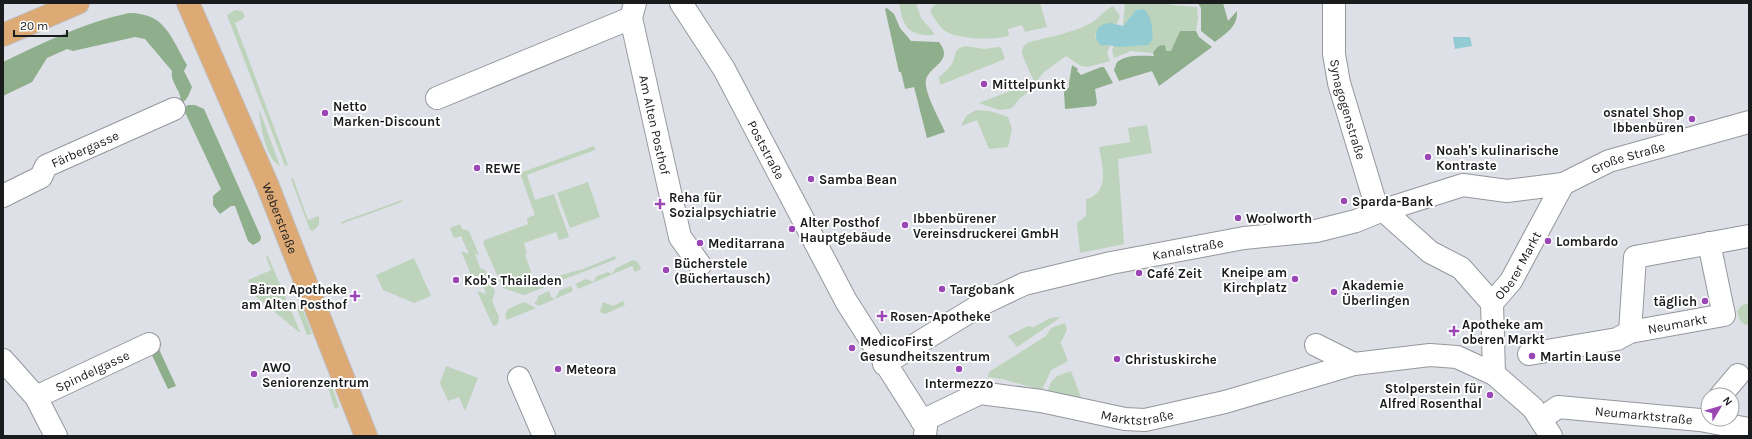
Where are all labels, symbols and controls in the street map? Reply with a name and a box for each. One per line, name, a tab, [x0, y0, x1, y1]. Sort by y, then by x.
scale bar	[14, 12, 67, 38]
text: 20 m	[20, 19, 48, 33]
street label: Synagogenstraße	[1327, 58, 1369, 162]
street label: Am Alten Posthof	[636, 74, 673, 177]
place label: Mittelpunkt	[992, 77, 1066, 92]
marker: Mittelpunkt	[979, 79, 989, 89]
place label: Netto Marken-Discount	[333, 99, 440, 129]
place label: osnatel Shop Ibbenbüren	[1603, 105, 1684, 135]
marker: Netto Marken-Discount	[320, 108, 330, 118]
marker: osnatel Shop Ibbenbüren	[1687, 114, 1697, 124]
street label: Poststraße	[744, 118, 788, 182]
street label: Färbergasse	[49, 128, 121, 171]
street label: Große Straße	[1588, 139, 1667, 177]
place label: Noah's kulinarische Kontraste	[1436, 143, 1559, 173]
marker: Noah's kulinarische Kontraste	[1423, 152, 1433, 162]
place label: REWE	[485, 161, 521, 176]
marker: REWE	[472, 163, 482, 173]
place label: Samba Bean	[819, 172, 897, 187]
marker: Samba Bean	[806, 174, 816, 184]
street label: Weberstraße	[259, 180, 301, 256]
place label: Reha für Sozialpsychiatrie	[669, 190, 776, 220]
place label: Sparda-Bank	[1352, 194, 1433, 209]
marker: Sparda-Bank	[1339, 196, 1349, 206]
marker: Reha für Sozialpsychiatrie	[654, 198, 666, 210]
place label: Ibbenbürener Vereinsdruckerei GmbH	[913, 211, 1059, 241]
place label: Woolworth	[1246, 211, 1312, 226]
marker: Woolworth	[1233, 213, 1243, 223]
place label: Alter Posthof Hauptgebäude	[800, 215, 891, 245]
marker: Ibbenbürener Vereinsdruckerei GmbH	[900, 220, 910, 230]
marker: Alter Posthof Hauptgebäude	[787, 224, 797, 234]
street label: Oberer Markt	[1492, 229, 1544, 303]
place label: Lombardo	[1556, 234, 1618, 249]
street label: Kanalstraße	[1151, 235, 1225, 263]
place label: Meditarrana	[708, 236, 785, 251]
marker: Lombardo	[1543, 236, 1553, 246]
marker: Meditarrana	[695, 238, 705, 248]
place label: Bücherstele (Büchertausch)	[674, 256, 771, 286]
marker: Bücherstele (Büchertausch)	[661, 265, 671, 275]
place label: Kneipe am Kirchplatz	[1221, 265, 1287, 295]
place label: Café Zeit	[1147, 266, 1202, 281]
marker: Café Zeit	[1134, 268, 1144, 278]
place label: Kob's Thailaden	[464, 273, 562, 288]
marker: Kneipe am Kirchplatz	[1290, 274, 1300, 284]
marker: Kob's Thailaden	[451, 275, 461, 285]
place label: Akademie Überlingen	[1342, 278, 1410, 308]
place label: Bären Apotheke am Alten Posthof	[241, 282, 347, 312]
place label: Targobank	[950, 282, 1015, 297]
marker: Targobank	[937, 284, 947, 294]
marker: Akademie Überlingen	[1329, 287, 1339, 297]
marker: Bären Apotheke am Alten Posthof	[350, 291, 360, 301]
place label: täglich	[1653, 294, 1697, 309]
marker: täglich	[1700, 296, 1710, 306]
place label: Rosen-Apotheke	[890, 309, 991, 324]
marker: Rosen-Apotheke	[877, 311, 887, 321]
street label: Neumarkt	[1647, 311, 1708, 337]
place label: Apotheke am oberen Markt	[1462, 317, 1545, 347]
marker: Apotheke am oberen Markt	[1449, 326, 1459, 336]
place label: MedicoFirst Gesundheitszentrum	[860, 334, 990, 364]
marker: MedicoFirst Gesundheitszentrum	[847, 343, 857, 353]
street label: Spindelgasse	[53, 347, 132, 395]
place label: Martin Lause	[1540, 349, 1621, 364]
marker: Martin Lause	[1527, 351, 1537, 361]
place label: Christuskirche	[1125, 352, 1217, 367]
marker: Christuskirche	[1112, 354, 1122, 364]
place label: AWO Seniorenzentrum	[262, 360, 369, 390]
place label: Meteora	[566, 362, 616, 377]
marker: Meteora	[553, 364, 563, 374]
marker: Intermezzo	[954, 364, 964, 374]
marker: AWO Seniorenzentrum	[249, 369, 259, 379]
place label: Intermezzo	[925, 376, 993, 391]
place label: Stolperstein für Alfred Rosenthal	[1380, 381, 1483, 411]
north arrow	[1700, 387, 1740, 427]
marker: Stolperstein für Alfred Rosenthal	[1485, 390, 1495, 400]
text: N	[1720, 394, 1735, 408]
street label: Neumarktstraße	[1594, 403, 1694, 427]
street label: Marktstraße	[1099, 407, 1175, 428]

